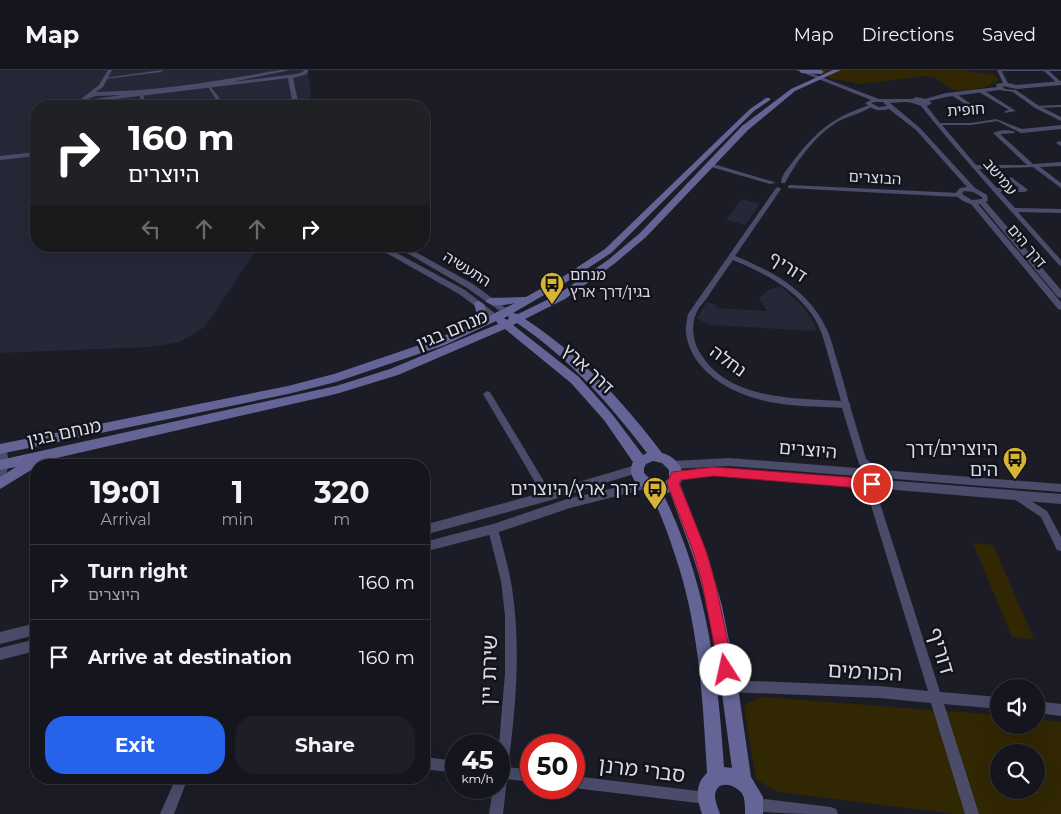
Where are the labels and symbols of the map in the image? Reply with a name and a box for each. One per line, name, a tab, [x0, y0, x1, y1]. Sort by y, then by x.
street label: חופית	[947, 99, 985, 120]
street label: עמישב	[979, 154, 1021, 199]
street label: הבוצרים	[848, 167, 902, 188]
street label: דרך הים	[1004, 220, 1051, 271]
street label: התעשיה	[440, 247, 495, 291]
street label: דוריף	[765, 247, 811, 287]
place label: מנחם בגין/דרך ארץ	[570, 265, 651, 301]
bus stop icon: מנחם בגין/דרך ארץ	[539, 271, 565, 305]
street label: מנחם בגין	[413, 305, 491, 355]
street label: דרך ארץ	[557, 339, 619, 399]
street label: נחלה	[706, 341, 750, 381]
street label: מנחם בגין	[25, 414, 103, 452]
street label: היוצרים	[778, 436, 838, 464]
place label: היוצרים/דרך הים	[905, 438, 998, 481]
bus stop icon: היוצרים/דרך הים	[1002, 446, 1028, 480]
pin	[851, 463, 893, 505]
bus stop icon: דרך ארץ/היוצרים	[642, 476, 668, 510]
place label: דרך ארץ/היוצרים	[510, 478, 638, 500]
street label: דוריף	[923, 624, 960, 677]
street label: שירת יין	[475, 634, 502, 706]
position arrow	[699, 643, 751, 695]
street label: הכורמים	[827, 657, 903, 686]
speed limit sign: 50	[520, 734, 585, 799]
street label: סברי מרנן	[597, 752, 687, 787]

